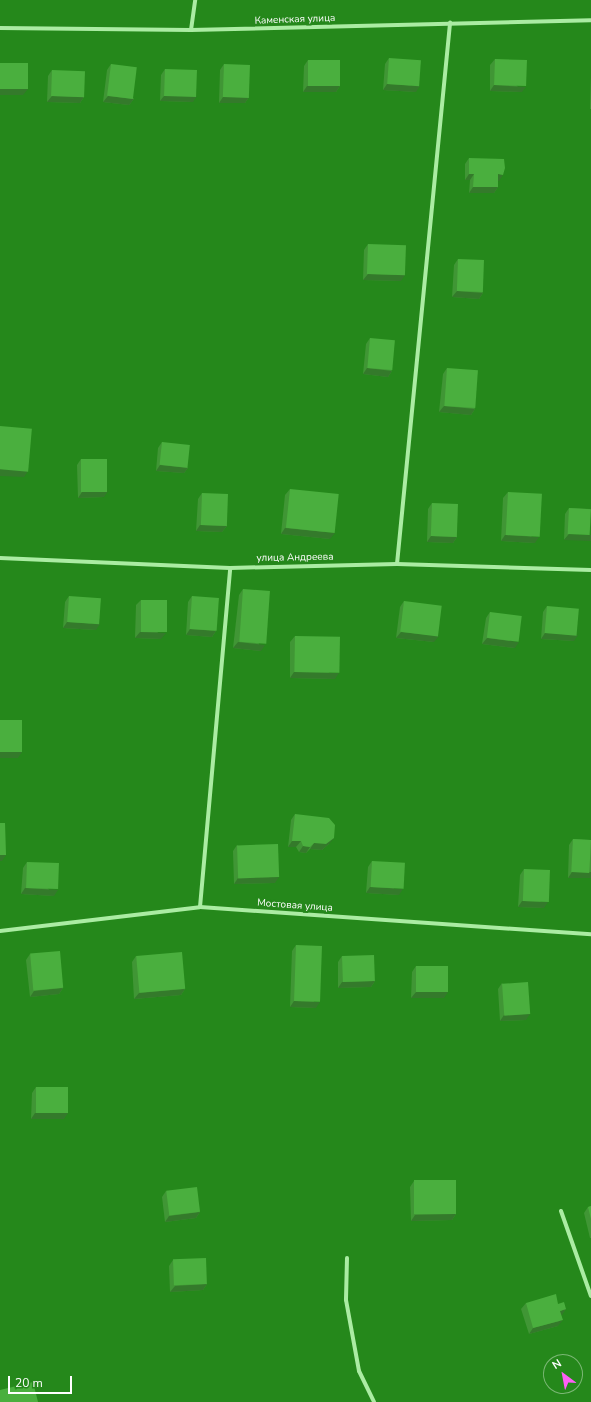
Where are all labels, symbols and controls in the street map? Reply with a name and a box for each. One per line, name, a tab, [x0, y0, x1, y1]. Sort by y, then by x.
street label: Каменская улица	[254, 13, 336, 27]
street label: улица Андреева	[256, 551, 334, 565]
street label: Мостовая улица	[257, 897, 333, 915]
north arrow	[543, 1354, 583, 1394]
text: N	[549, 1356, 564, 1373]
scale bar	[10, 1368, 74, 1394]
text: 20 m	[15, 1375, 43, 1391]

